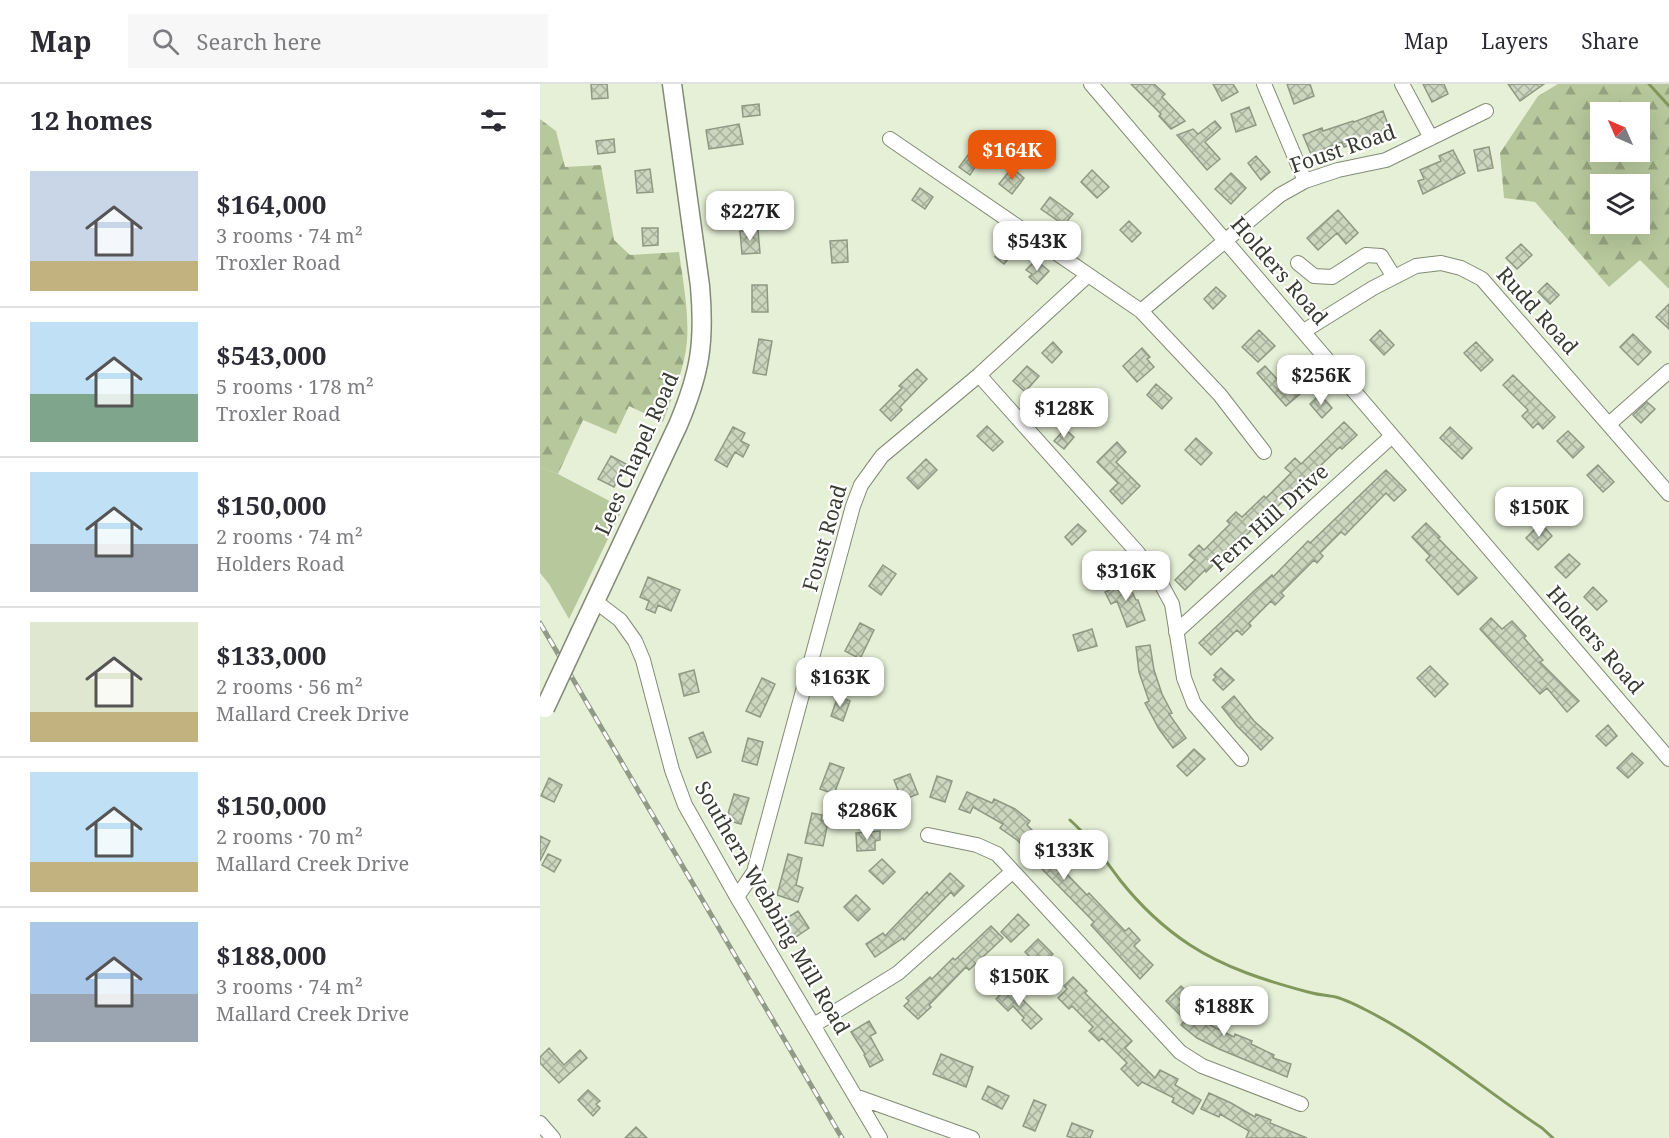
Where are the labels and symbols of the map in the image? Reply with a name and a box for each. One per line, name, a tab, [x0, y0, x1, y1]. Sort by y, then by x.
north arrow	[1590, 102, 1650, 162]
street label: Foust Road	[1286, 117, 1399, 179]
pin: $164K	[970, 130, 1054, 181]
pin: $227K	[708, 191, 792, 242]
street label: Holders Road	[1225, 210, 1335, 330]
pin: $543K	[995, 221, 1079, 272]
street label: Rudd Road	[1491, 260, 1585, 360]
pin: $256K	[1279, 355, 1363, 406]
street label: Lees Chapel Road	[588, 368, 685, 539]
pin: $128K	[1022, 388, 1106, 439]
street label: Fern Hill Drive	[1205, 457, 1334, 577]
street label: Foust Road	[795, 481, 853, 594]
pin: $150K	[1497, 487, 1581, 538]
pin: $316K	[1084, 551, 1168, 602]
street label: Holders Road	[1541, 579, 1651, 699]
pin: $163K	[798, 657, 882, 708]
street label: Southern Webbing Mill Road	[689, 776, 857, 1039]
pin: $286K	[825, 790, 909, 841]
pin: $133K	[1022, 830, 1106, 881]
pin: $150K	[977, 956, 1061, 1007]
pin: $188K	[1182, 986, 1266, 1037]

